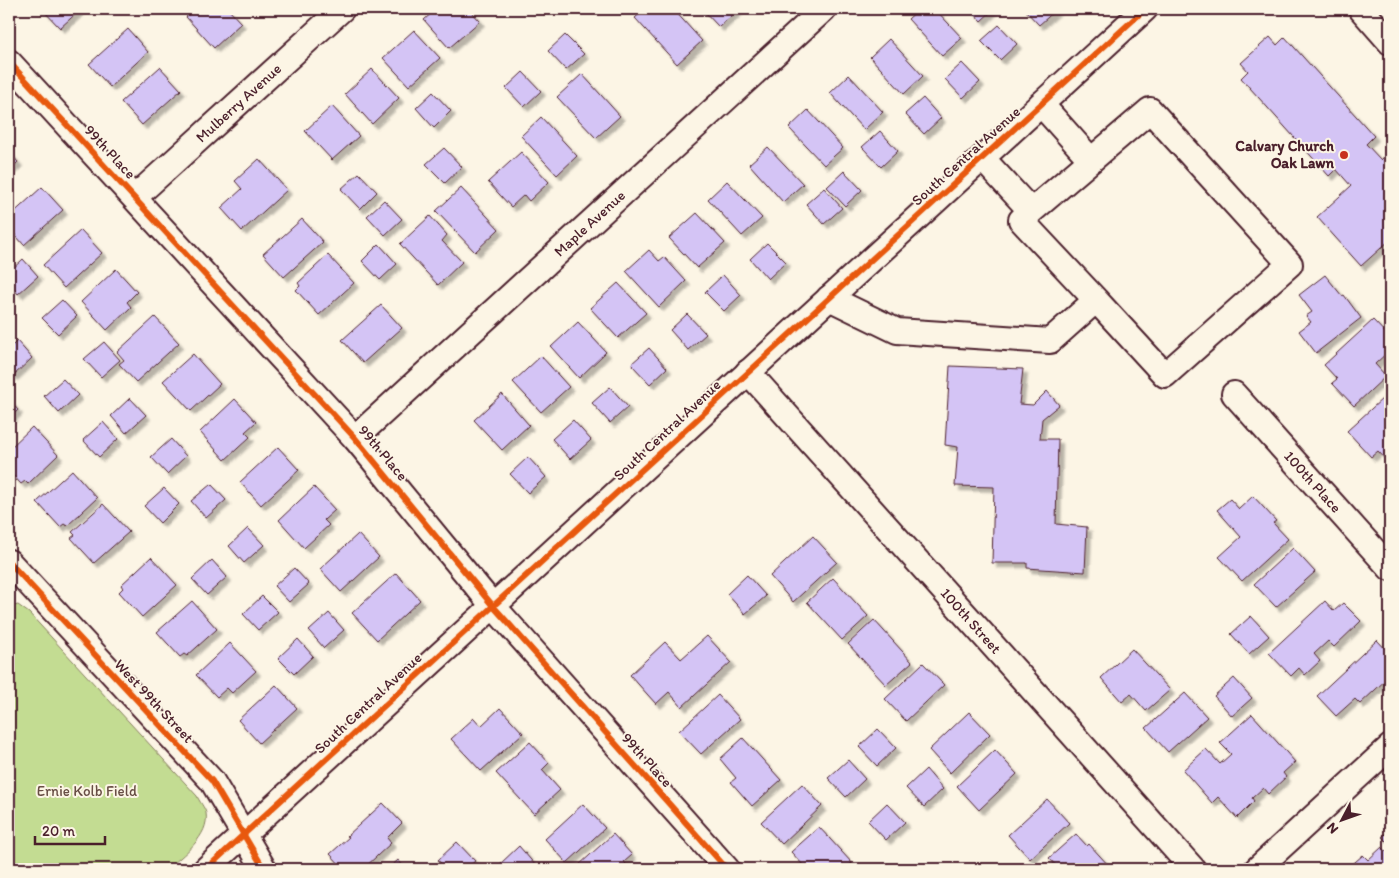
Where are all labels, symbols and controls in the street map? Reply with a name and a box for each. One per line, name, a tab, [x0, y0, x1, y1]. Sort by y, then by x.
street label: Mulberry Avenue	[192, 59, 285, 146]
street label: South Central Avenue	[908, 102, 1024, 210]
street label: 99th Place	[81, 121, 139, 183]
place label: Calvary Church Oak Lawn	[1235, 137, 1334, 172]
marker: Calvary Church Oak Lawn	[1338, 149, 1350, 161]
street label: Maple Avenue	[550, 186, 629, 260]
street label: South Central Avenue	[610, 376, 724, 484]
street label: 99th Place	[355, 421, 411, 485]
street label: 100th Place	[1280, 447, 1345, 517]
street label: 100th Street	[937, 584, 1005, 658]
street label: South Central Avenue	[311, 649, 425, 757]
street label: West 99th Street	[111, 655, 198, 747]
street label: 99th Place	[618, 729, 676, 791]
park label: Ernie Kolb Field	[37, 782, 137, 800]
north arrow	[1316, 796, 1366, 846]
scale bar	[35, 813, 105, 845]
text: N	[1323, 819, 1342, 837]
text: 20 m	[42, 822, 76, 840]

